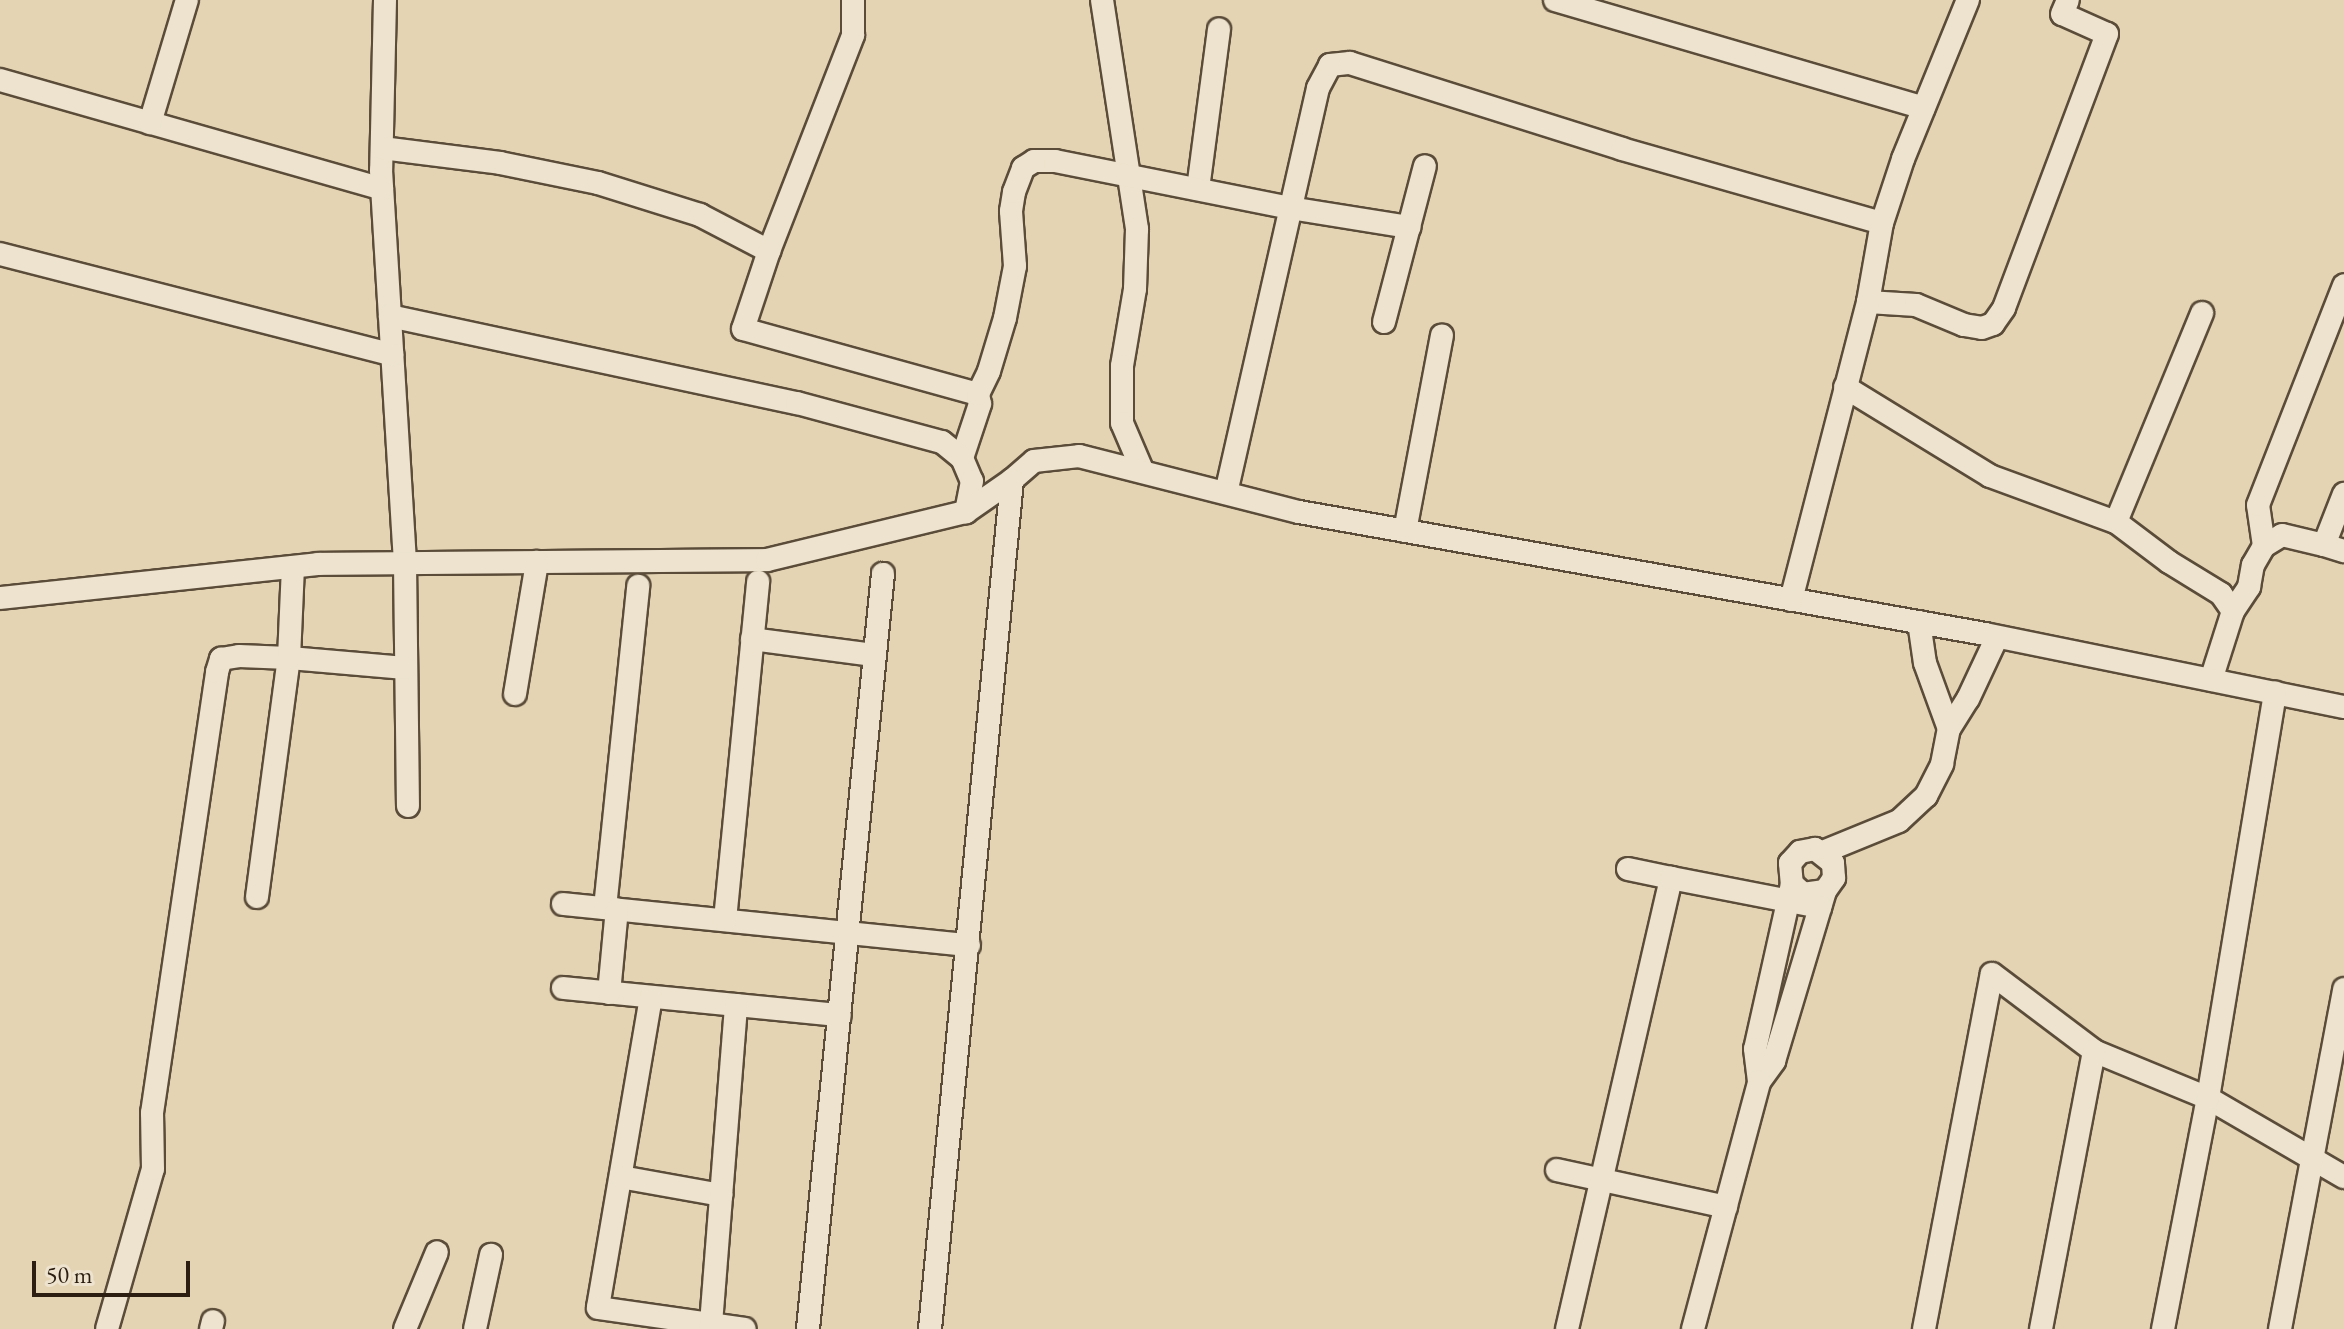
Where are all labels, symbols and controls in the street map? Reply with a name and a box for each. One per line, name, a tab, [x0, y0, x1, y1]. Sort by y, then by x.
scale bar	[36, 1245, 194, 1295]
text: 50 m	[46, 1259, 93, 1290]

